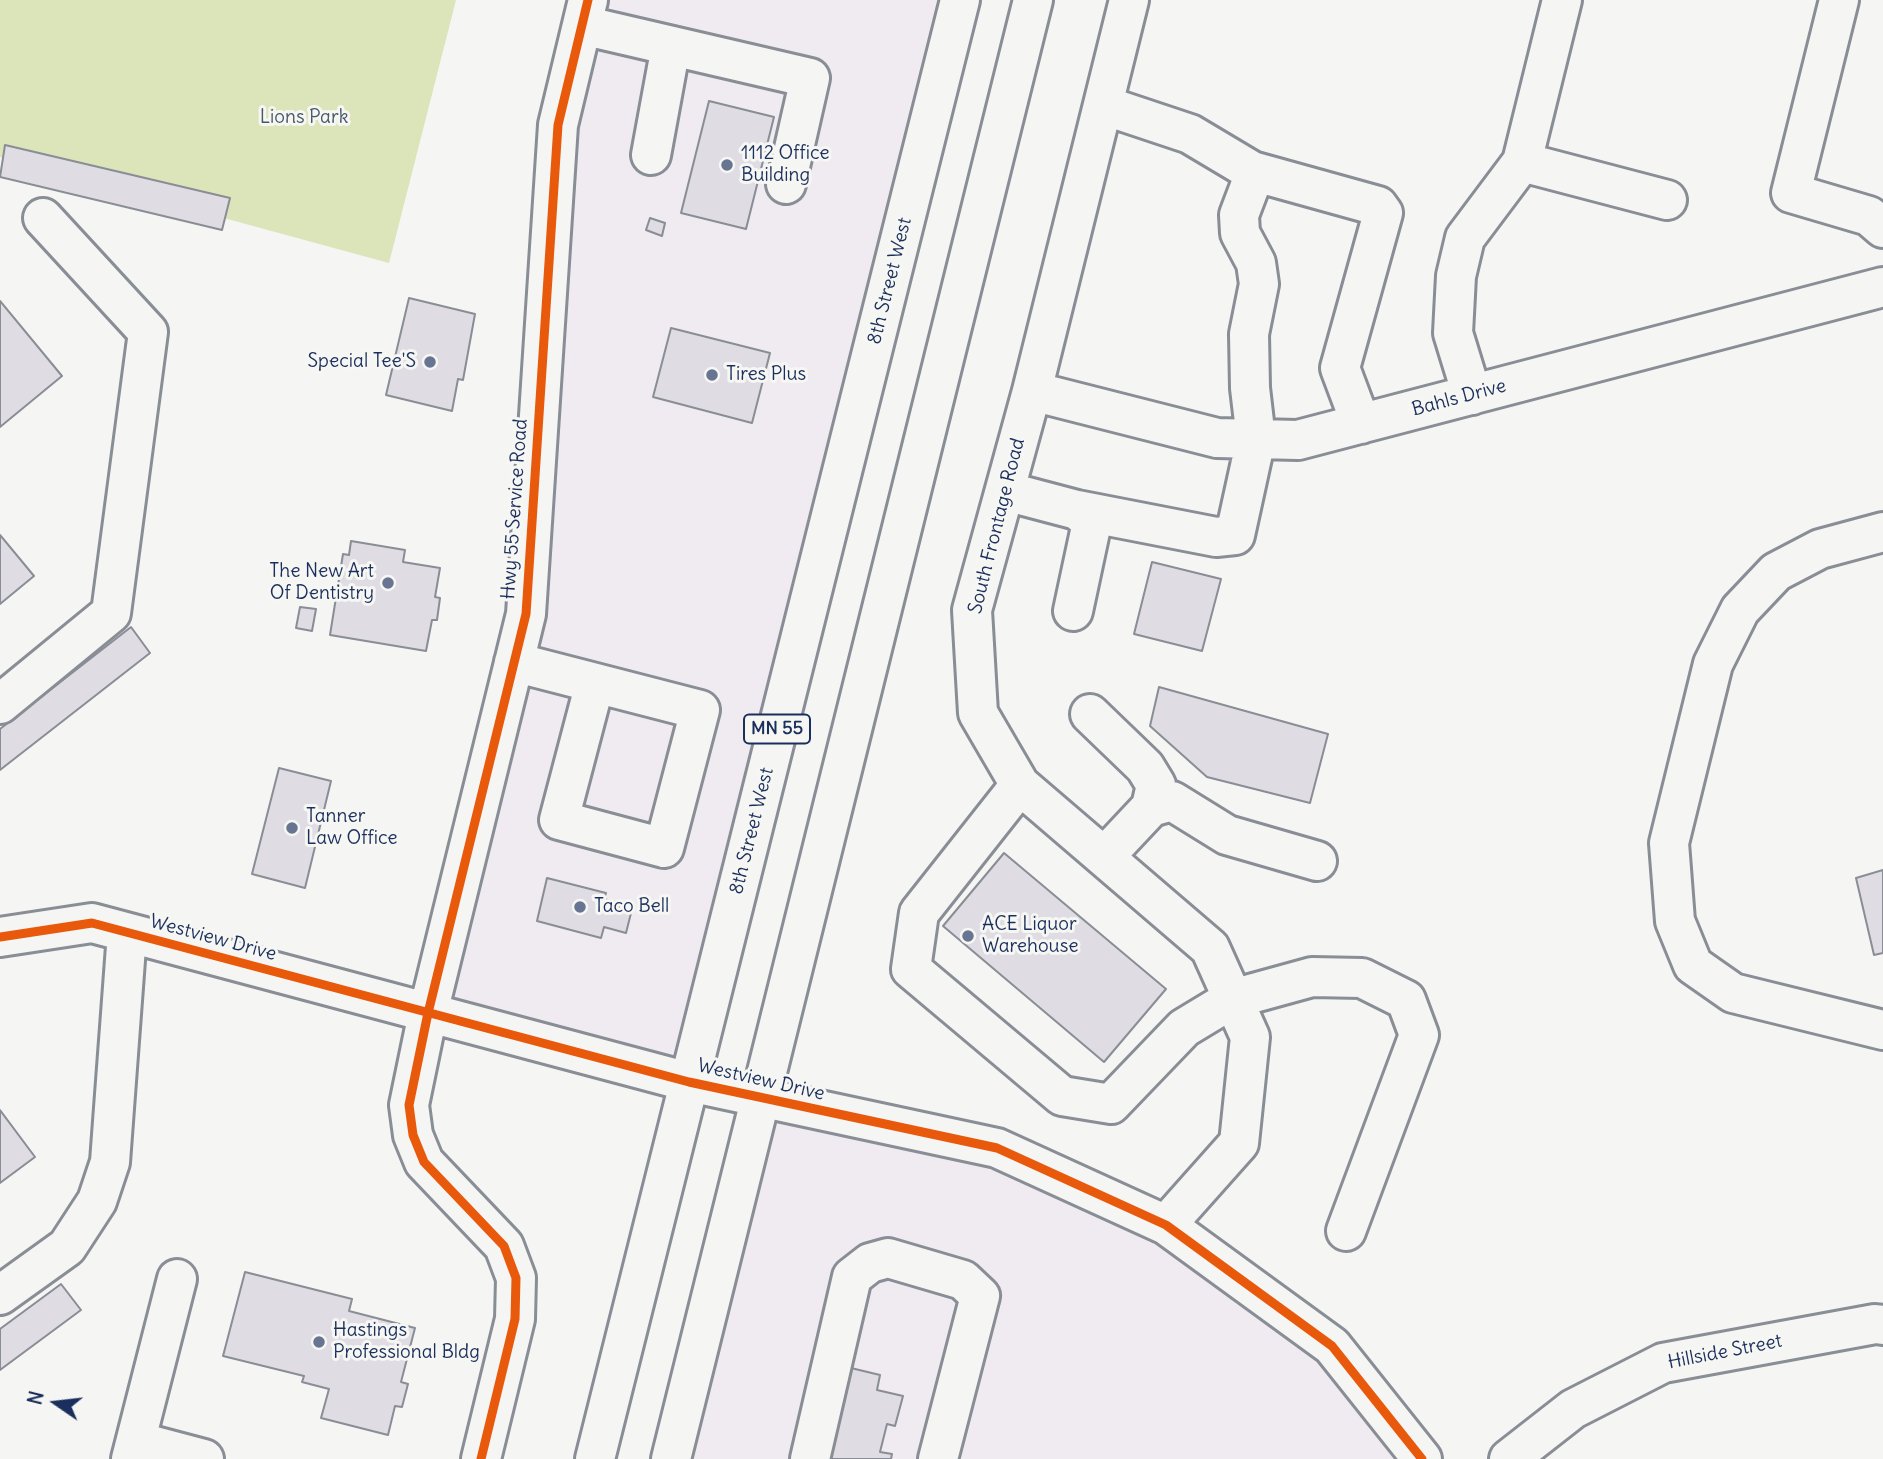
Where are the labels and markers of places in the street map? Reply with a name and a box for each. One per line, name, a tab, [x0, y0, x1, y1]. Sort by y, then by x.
place label: 1112 Office Building	[741, 143, 830, 187]
marker: 1112 Office Building	[719, 157, 735, 173]
place label: Special Tee'S	[308, 351, 416, 373]
marker: Special Tee'S	[422, 354, 438, 370]
place label: Tires Plus	[726, 364, 806, 386]
marker: Tires Plus	[704, 367, 720, 383]
place label: The New Art Of Dentistry	[269, 561, 374, 605]
marker: The New Art Of Dentistry	[380, 575, 396, 591]
place label: Tanner Law Office	[306, 806, 397, 850]
marker: Tanner Law Office	[284, 820, 300, 836]
place label: Taco Bell	[594, 896, 669, 918]
marker: Taco Bell	[572, 899, 588, 915]
place label: ACE Liquor Warehouse	[982, 914, 1079, 958]
marker: ACE Liquor Warehouse	[960, 928, 976, 944]
place label: Hastings Professional Bldg	[333, 1320, 480, 1364]
marker: Hastings Professional Bldg	[311, 1334, 327, 1350]

